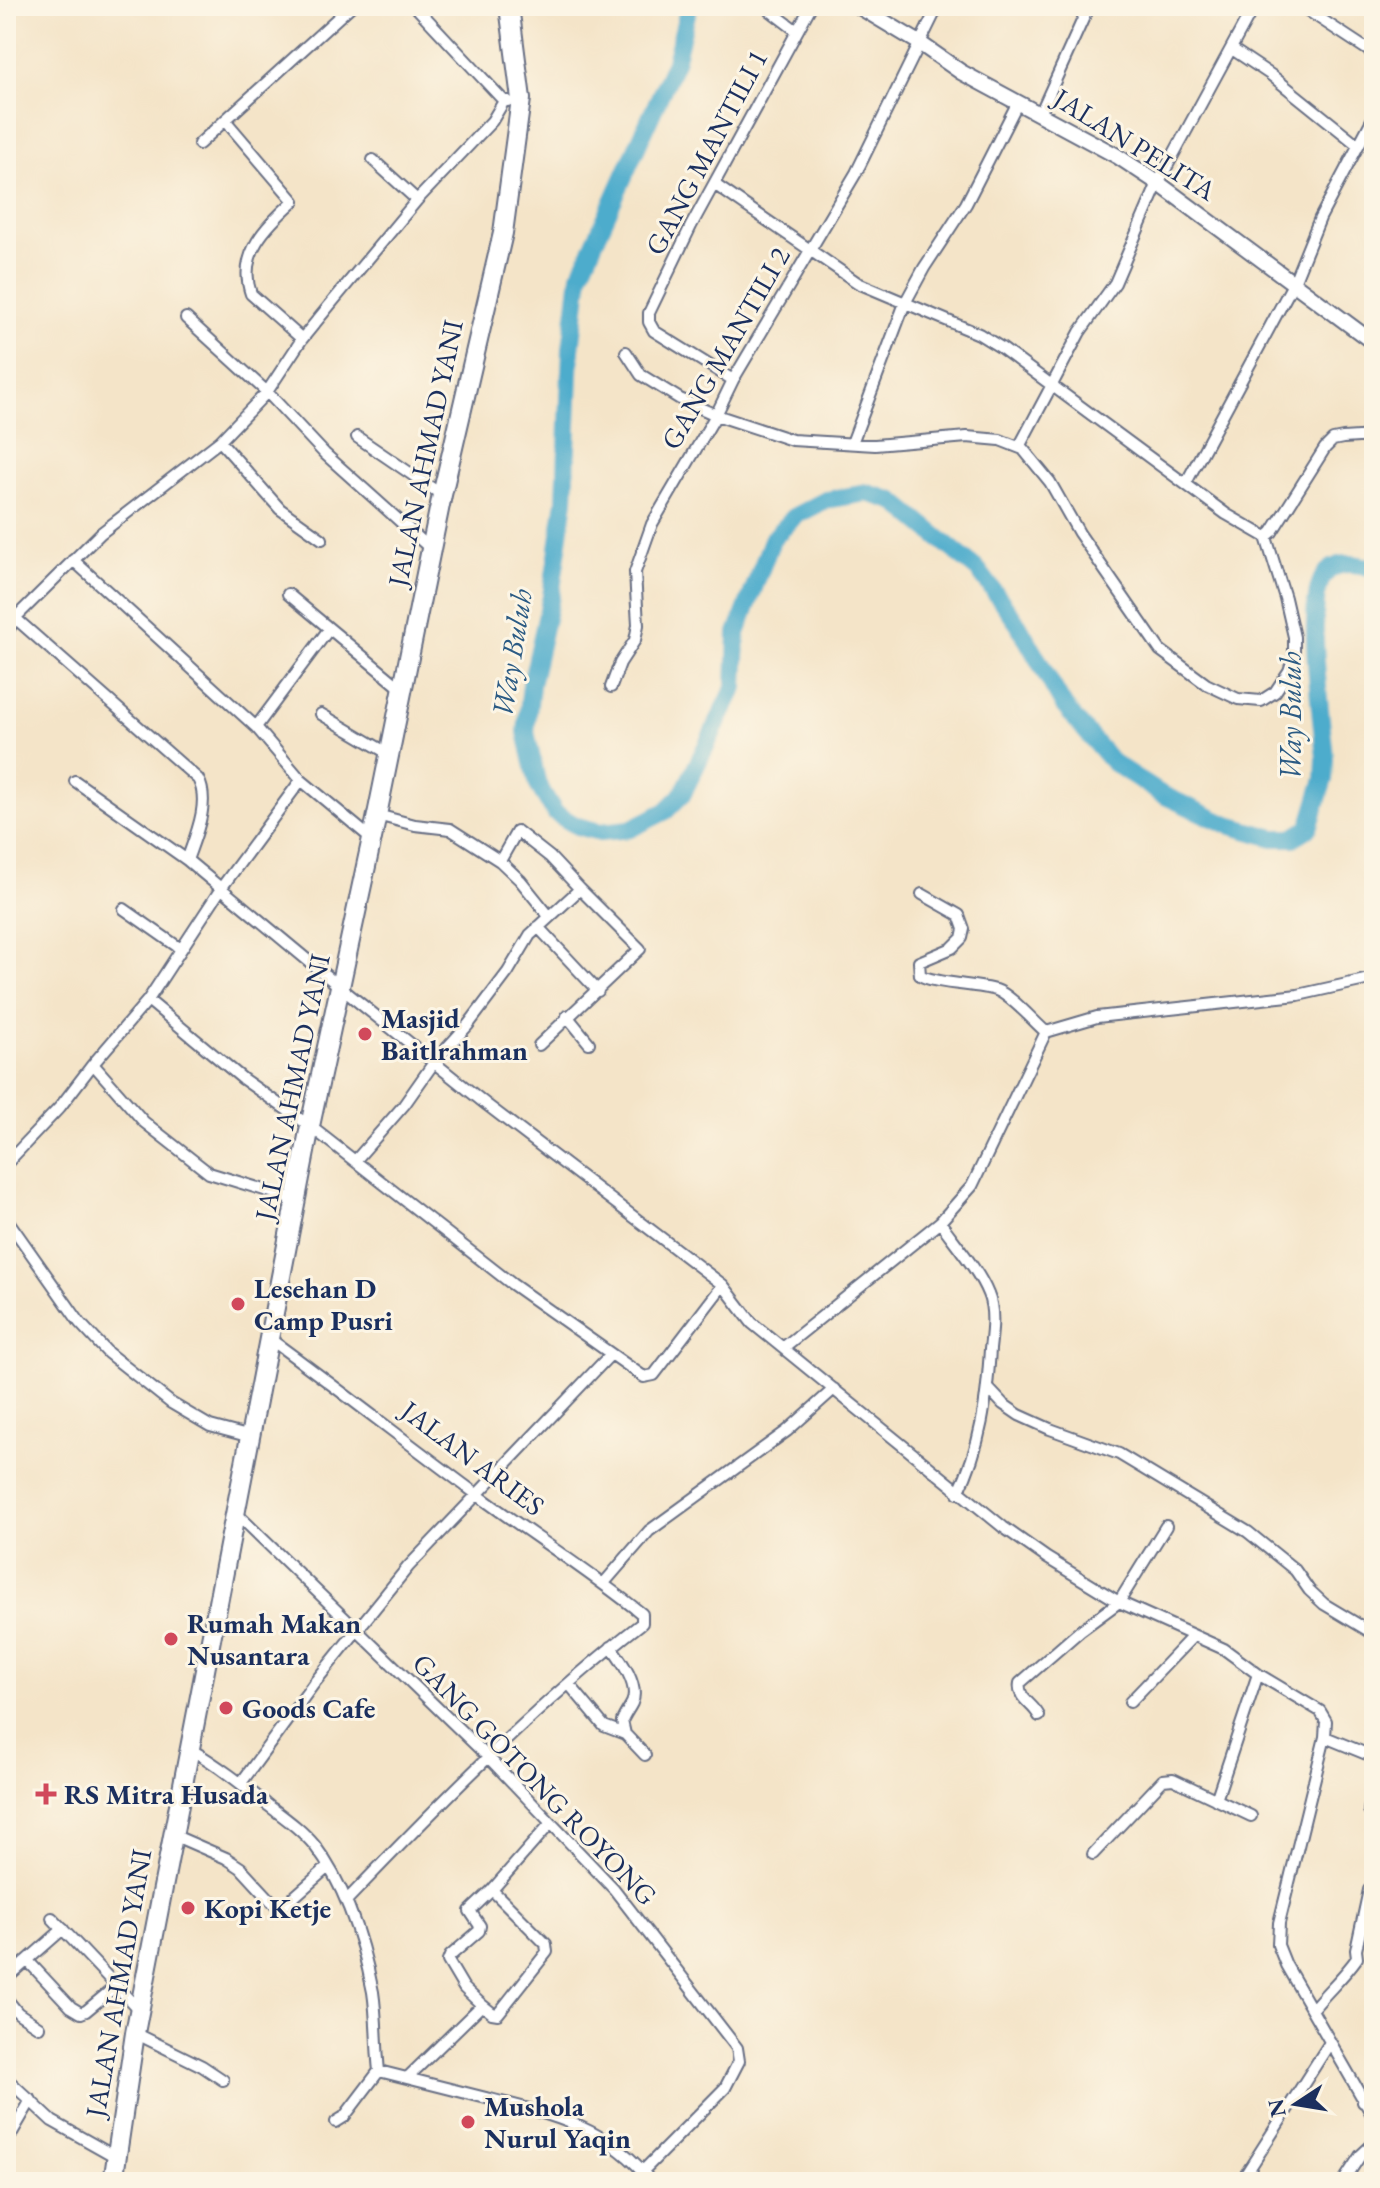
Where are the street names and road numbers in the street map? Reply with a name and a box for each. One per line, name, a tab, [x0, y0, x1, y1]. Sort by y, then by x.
street label: GANG MANTILI 1	[637, 43, 775, 261]
street label: JALAN PELITA	[1045, 79, 1224, 209]
street label: GANG MANTILI 2	[652, 240, 798, 456]
street label: JALAN AHMAD YANI	[379, 316, 471, 592]
street label: JALAN AHMAD YANI	[246, 950, 338, 1226]
street label: JALAN ARIES	[393, 1391, 552, 1524]
street label: GANG GOTONG ROYONG	[405, 1645, 665, 1913]
street label: JALAN AHMAD YANI	[76, 1846, 159, 2122]

